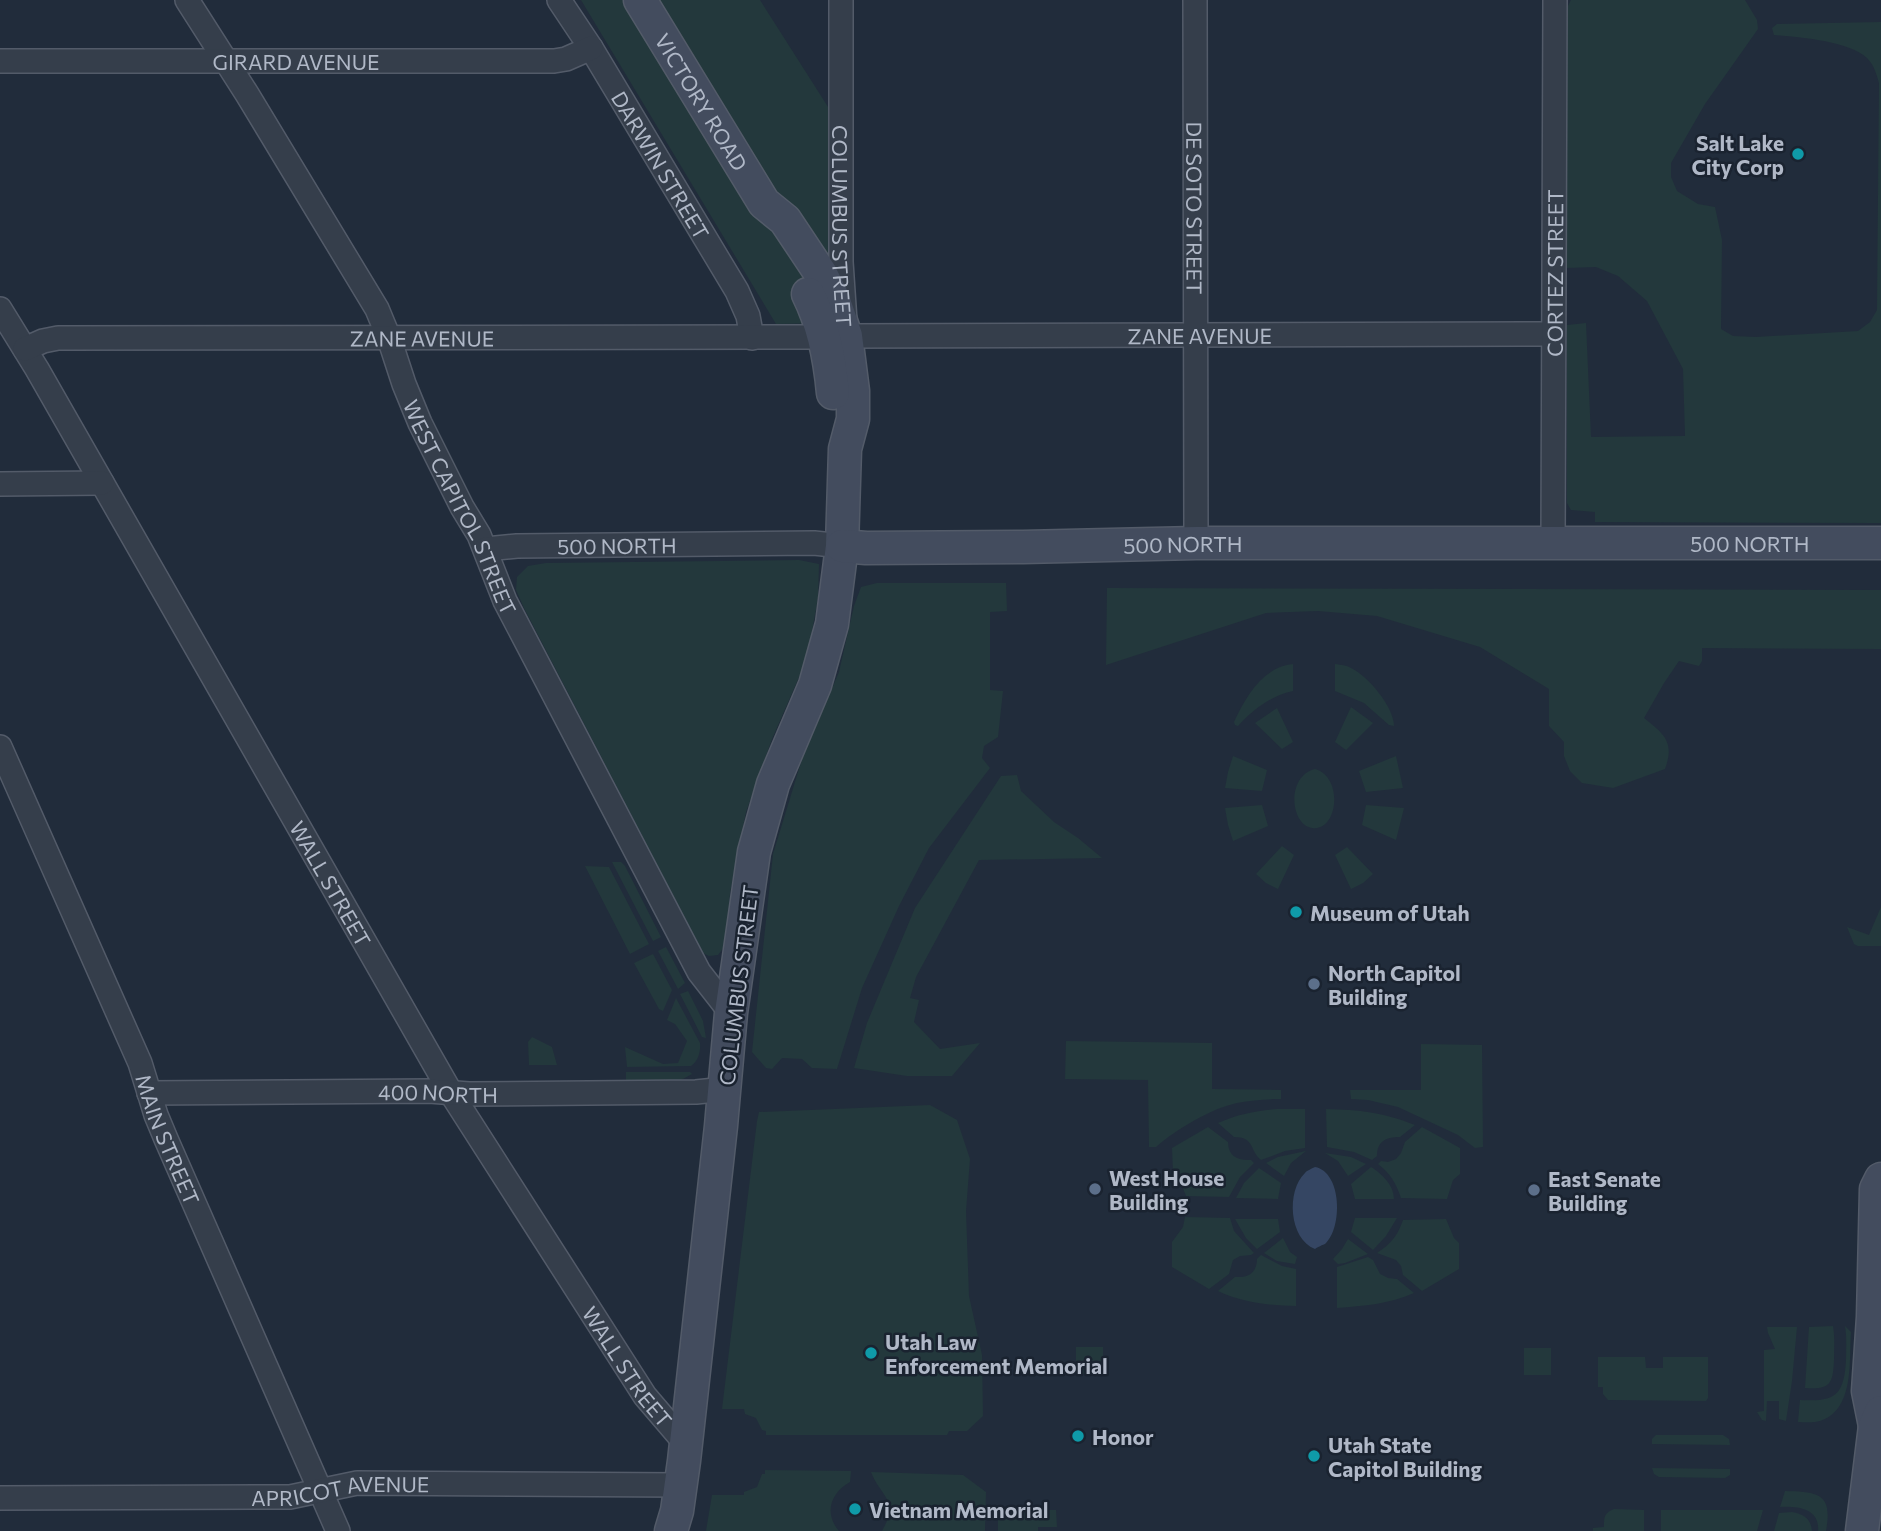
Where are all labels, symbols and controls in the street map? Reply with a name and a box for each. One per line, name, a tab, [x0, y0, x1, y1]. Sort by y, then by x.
street label: VICTORY ROAD	[651, 28, 753, 175]
street label: GIRARD AVENUE	[213, 49, 379, 74]
street label: DARWIN STREET	[607, 86, 715, 243]
street label: DE SOTO STREET	[1183, 122, 1208, 294]
street label: COLUMBUS STREET	[828, 125, 858, 328]
place label: Salt Lake City Corp	[1691, 130, 1784, 179]
marker: Salt Lake City Corp	[1790, 146, 1806, 162]
street label: CORTEZ STREET	[1541, 189, 1567, 357]
street label: ZANE AVENUE	[1128, 322, 1272, 348]
street label: ZANE AVENUE	[350, 325, 494, 350]
street label: WEST CAPITOL STREET	[399, 396, 522, 619]
street label: 500 NORTH	[1123, 530, 1243, 557]
street label: 500 NORTH	[1690, 531, 1810, 556]
street label: 500 NORTH	[557, 532, 677, 558]
street label: WALL STREET	[285, 816, 377, 951]
street label: COLUMBUS STREET	[713, 883, 763, 1087]
place label: Museum of Utah	[1310, 900, 1470, 925]
marker: Museum of Utah	[1288, 904, 1304, 920]
place label: North Capitol Building	[1328, 960, 1461, 1009]
marker: North Capitol Building	[1306, 976, 1322, 992]
street label: MAIN STREET	[132, 1071, 206, 1208]
street label: 400 NORTH	[378, 1078, 498, 1107]
place label: West House Building	[1109, 1165, 1224, 1214]
place label: East Senate Building	[1548, 1166, 1661, 1215]
marker: West House Building	[1087, 1181, 1103, 1197]
marker: East Senate Building	[1526, 1182, 1542, 1198]
street label: WALL STREET	[578, 1301, 678, 1431]
place label: Utah Law Enforcement Memorial	[885, 1329, 1108, 1378]
marker: Utah Law Enforcement Memorial	[863, 1345, 879, 1361]
place label: Honor	[1092, 1424, 1154, 1449]
marker: Honor	[1070, 1428, 1086, 1444]
place label: Utah State Capitol Building	[1328, 1432, 1483, 1481]
marker: Utah State Capitol Building	[1306, 1448, 1322, 1464]
street label: APRICOT AVENUE	[251, 1470, 429, 1510]
place label: Vietnam Memorial	[869, 1497, 1049, 1522]
marker: Vietnam Memorial	[847, 1501, 863, 1517]

